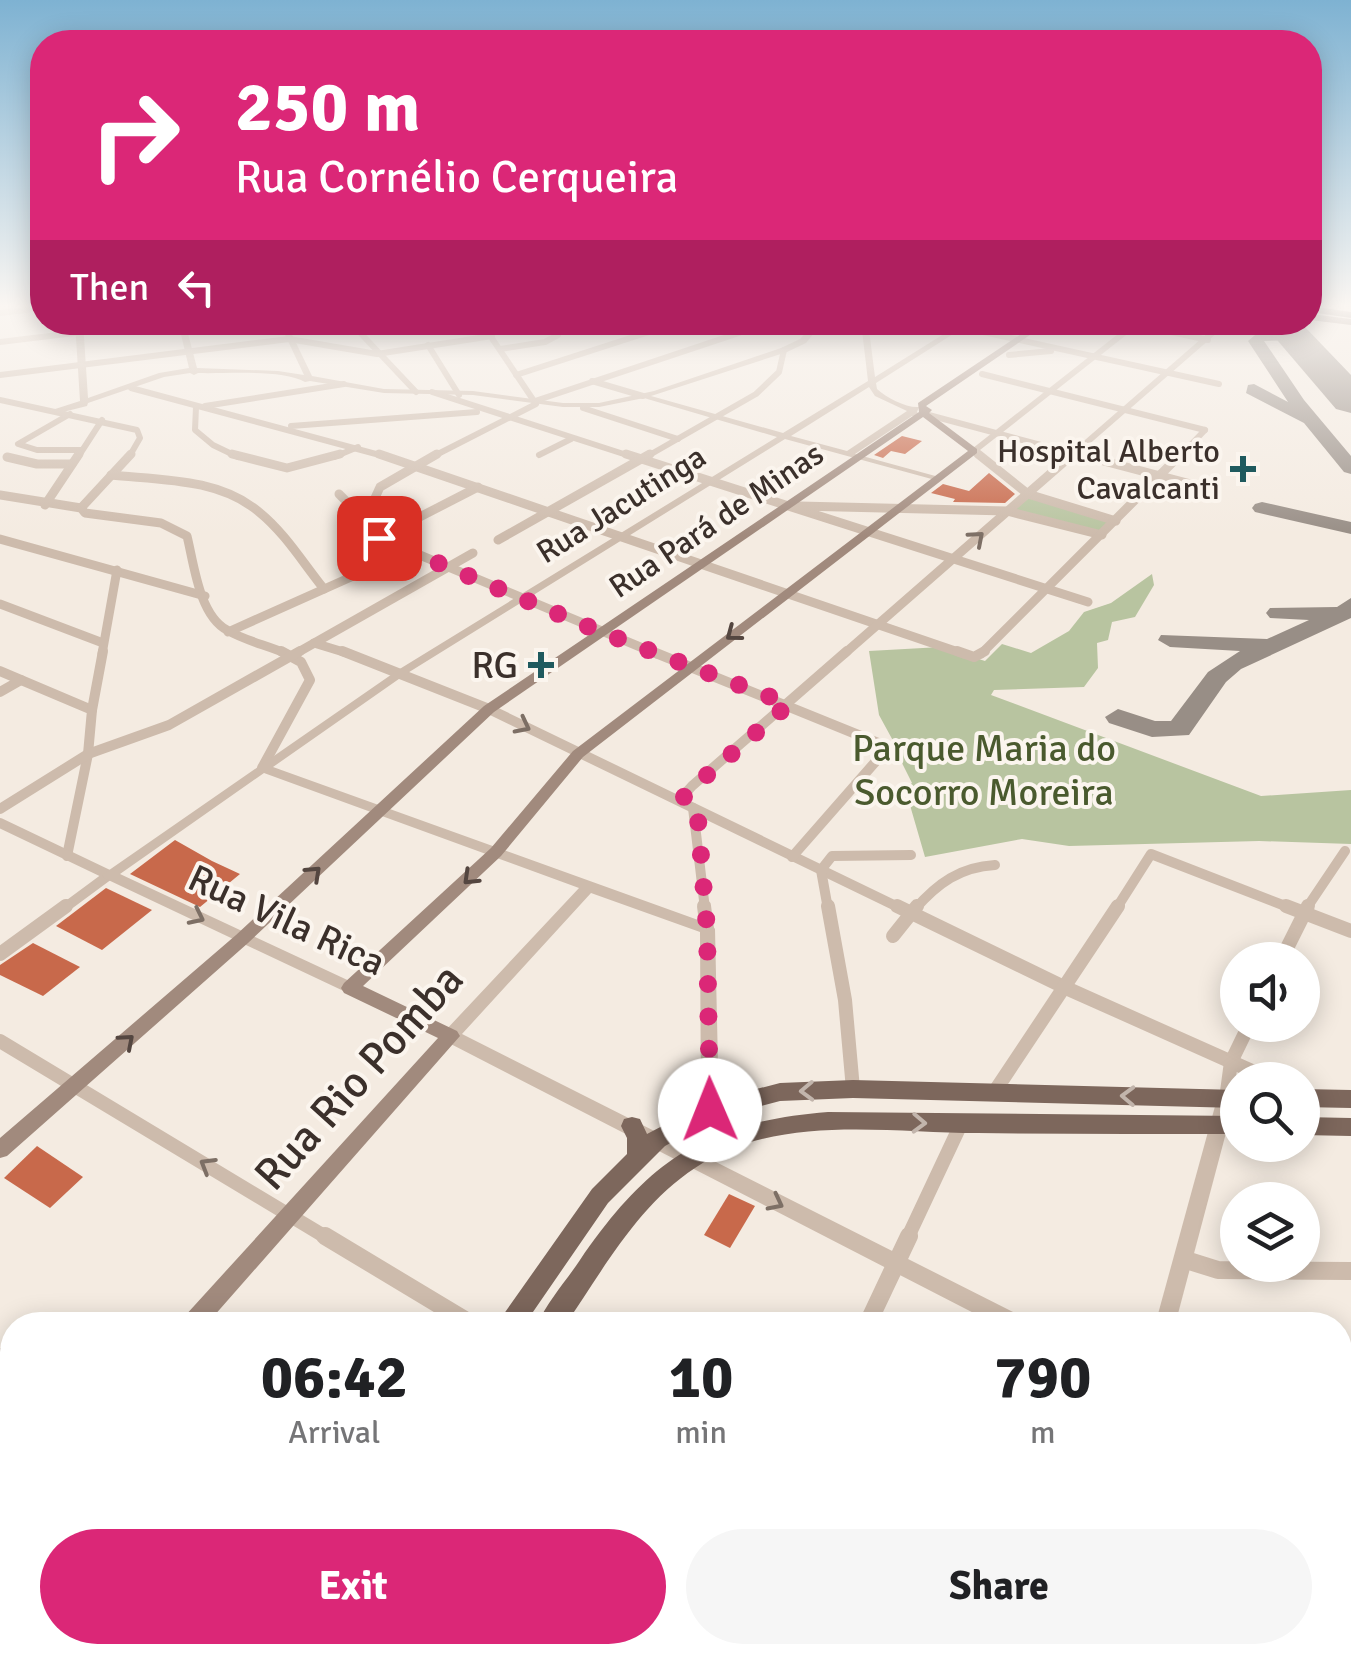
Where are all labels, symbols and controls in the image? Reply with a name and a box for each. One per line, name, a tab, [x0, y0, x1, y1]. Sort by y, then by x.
text: 250 m	[235, 64, 420, 150]
icon: right	[70, 70, 200, 200]
text: Rua Cornélio Cerqueira	[235, 150, 678, 205]
icon: left	[169, 260, 224, 315]
text: Then	[70, 264, 149, 311]
place label: Hospital Alberto Cavalcanti	[997, 432, 1220, 508]
street label: Rua Pará de Minas	[602, 434, 831, 606]
street label: Rua Jacutinga	[529, 437, 713, 572]
marker: Hospital Alberto Cavalcanti	[1230, 456, 1256, 482]
pin	[337, 496, 422, 581]
icon: arrive	[352, 511, 407, 566]
one-way arrow	[965, 531, 983, 549]
one-way arrow	[726, 623, 744, 640]
place label: RG	[471, 642, 518, 689]
marker: RG	[528, 652, 554, 678]
one-way arrow	[512, 714, 530, 733]
park label: Parque Maria do Socorro Moreira	[852, 725, 1116, 816]
street label: Rua Vila Rica	[181, 854, 393, 986]
one-way arrow	[463, 866, 481, 884]
one-way arrow	[302, 867, 321, 885]
one-way arrow	[187, 905, 205, 925]
map controls	[1220, 942, 1320, 1282]
button: sound	[1220, 942, 1320, 1042]
street label: Rua Rio Pomba	[243, 952, 475, 1202]
one-way arrow	[115, 1034, 134, 1052]
position arrow	[658, 1058, 762, 1162]
button: search	[1220, 1062, 1320, 1162]
one-way arrow	[798, 1080, 814, 1101]
one-way arrow	[1120, 1085, 1136, 1106]
one-way arrow	[912, 1112, 928, 1133]
one-way arrow	[200, 1158, 218, 1177]
button: layers	[1220, 1182, 1320, 1282]
one-way arrow	[765, 1191, 783, 1210]
text: 06:42	[261, 1341, 408, 1415]
text: 10	[669, 1341, 733, 1415]
text: 790	[994, 1341, 1091, 1415]
text: Arrival	[288, 1413, 380, 1452]
text: min	[675, 1413, 727, 1452]
text: m	[1030, 1413, 1055, 1452]
button: Exit	[40, 1529, 666, 1644]
button: Share	[686, 1529, 1312, 1644]

